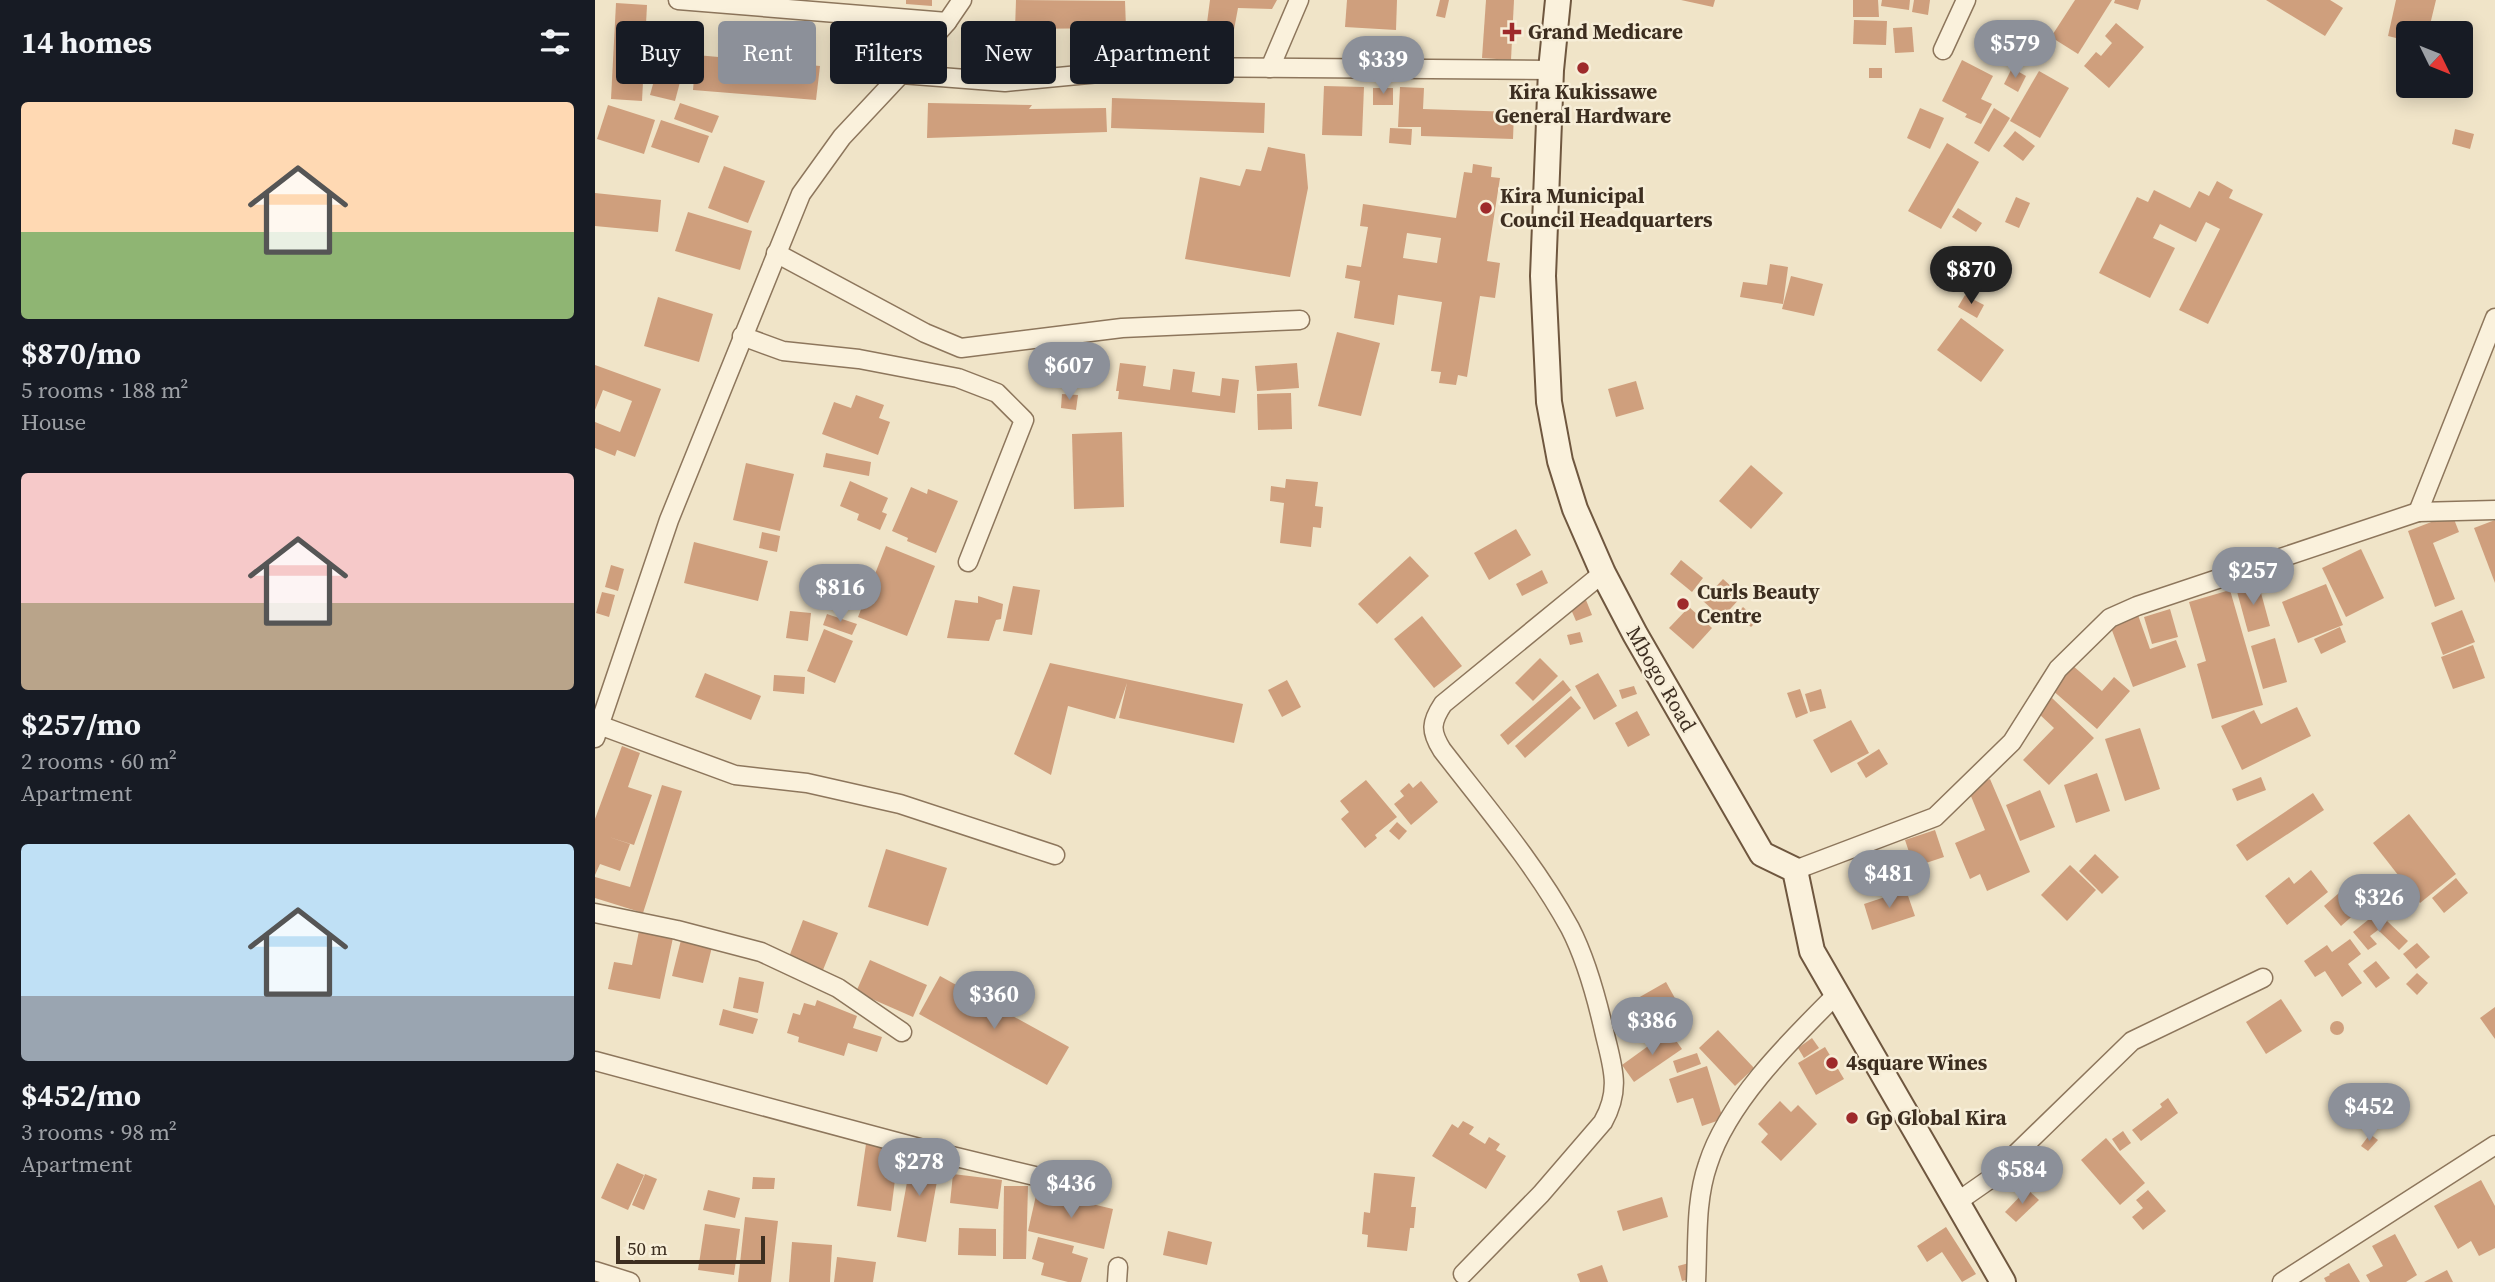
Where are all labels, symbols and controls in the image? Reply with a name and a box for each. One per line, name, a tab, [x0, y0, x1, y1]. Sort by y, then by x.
place label: Grand Medicare	[1528, 17, 1683, 46]
pin: $579	[1974, 20, 2056, 80]
chip: Buy	[616, 21, 704, 84]
chip: Rent	[718, 21, 816, 84]
chip: Filters	[830, 21, 947, 84]
chip: New	[961, 21, 1056, 84]
chip: Apartment	[1070, 21, 1234, 84]
north arrow	[2396, 21, 2473, 98]
map controls	[2396, 21, 2473, 98]
text: 14 homes	[21, 22, 152, 63]
marker: Grand Medicare	[1502, 22, 1522, 42]
icon: filters	[536, 23, 574, 61]
text: $579	[1990, 27, 2040, 59]
pin: $339	[1342, 36, 1424, 96]
text: $339	[1358, 43, 1408, 75]
marker: Kira Kukissawe General Hardware	[1575, 60, 1591, 76]
place label: Kira Kukissawe General Hardware	[1495, 77, 1671, 130]
icon: home	[235, 147, 361, 273]
place label: Kira Municipal Council Headquarters	[1500, 181, 1713, 234]
marker: Kira Municipal Council Headquarters	[1478, 200, 1494, 216]
pin: $870	[1930, 246, 2012, 306]
text: $870	[1946, 253, 1996, 285]
text: $870/mo	[21, 333, 141, 374]
pin: $607	[1028, 342, 1110, 402]
text: $607	[1044, 349, 1094, 381]
text: 5 rooms · 188 m²	[21, 374, 188, 406]
text: House	[21, 406, 86, 438]
icon: home	[235, 518, 361, 644]
pin: $257	[2212, 548, 2294, 607]
text: $257	[2228, 554, 2278, 586]
pin: $816	[799, 564, 881, 624]
text: $816	[815, 571, 865, 603]
place label: Curls Beauty Centre	[1697, 577, 1821, 630]
marker: Curls Beauty Centre	[1675, 596, 1691, 612]
street label: Mbogo Road	[1620, 621, 1703, 737]
text: $257/mo	[21, 704, 141, 745]
text: 2 rooms · 60 m²	[21, 745, 177, 777]
text: Apartment	[21, 777, 132, 809]
pin: $481	[1848, 850, 1930, 910]
text: $481	[1864, 857, 1914, 889]
pin: $326	[2338, 874, 2420, 934]
text: $326	[2354, 881, 2404, 913]
icon: home	[235, 889, 361, 1015]
pin: $360	[953, 972, 1035, 1031]
text: $360	[969, 978, 1019, 1010]
pin: $386	[1611, 998, 1693, 1057]
text: $386	[1627, 1004, 1677, 1036]
place label: 4square Wines	[1846, 1048, 1988, 1077]
marker: 4square Wines	[1824, 1055, 1840, 1071]
text: $452/mo	[21, 1075, 141, 1116]
pin: $452	[2328, 1084, 2410, 1143]
text: $452	[2344, 1090, 2394, 1122]
place label: Gp Global Kira	[1866, 1103, 2007, 1132]
marker: Gp Global Kira	[1844, 1110, 1860, 1126]
text: 3 rooms · 98 m²	[21, 1116, 177, 1148]
pin: $278	[878, 1138, 960, 1198]
text: $278	[894, 1145, 944, 1177]
pin: $584	[1981, 1146, 2063, 1206]
text: Apartment	[21, 1148, 132, 1180]
text: $584	[1997, 1153, 2047, 1185]
pin: $436	[1030, 1160, 1112, 1220]
text: $436	[1046, 1167, 1096, 1199]
scale bar	[616, 1233, 765, 1265]
text: 50 m	[627, 1235, 668, 1261]

